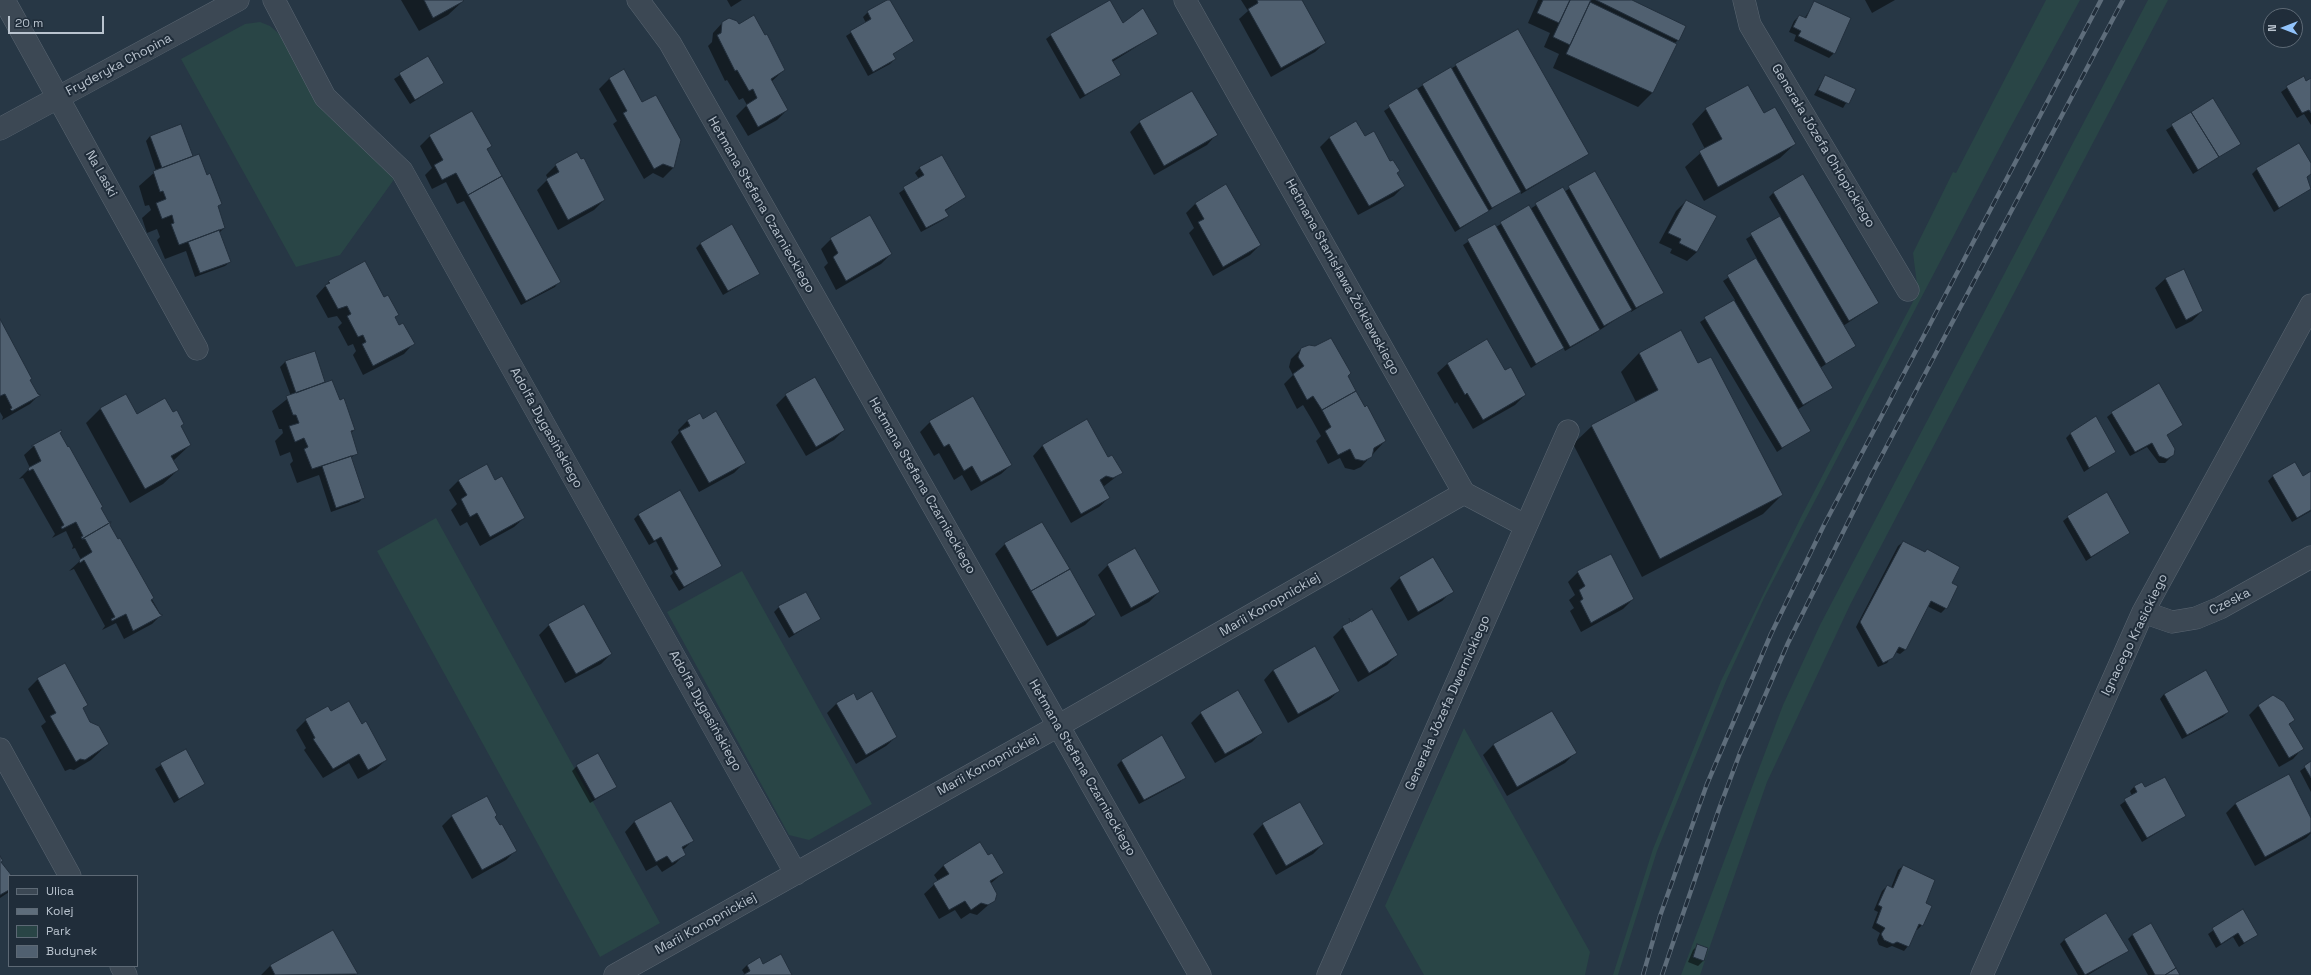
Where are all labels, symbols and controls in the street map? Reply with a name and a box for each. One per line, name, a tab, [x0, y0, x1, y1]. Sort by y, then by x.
scale bar	[10, 8, 106, 34]
north arrow	[2263, 8, 2303, 48]
text: 20 m	[15, 15, 43, 31]
text: N	[2265, 24, 2279, 32]
street label: Fryderyka Chopina	[63, 30, 175, 100]
street label: Generała Józefa Chłopickiego	[1768, 61, 1878, 231]
street label: Hetmana Stefana Czarnieckiego	[704, 114, 818, 296]
street label: Na Laski	[82, 148, 120, 200]
street label: Hetmana Stanisława Żółkiewskiego	[1282, 176, 1402, 378]
street label: Adolfa Dygasińskiego	[506, 365, 586, 491]
street label: Hetmana Stefana Czarnieckiego	[865, 395, 979, 577]
street label: Marii Konopnickiej	[1217, 570, 1323, 640]
street label: Ignacego Krasickiego	[2099, 571, 2171, 699]
street label: Czeska	[2207, 585, 2253, 619]
street label: Generała Józefa Dwernickiego	[1402, 613, 1494, 793]
street label: Adolfa Dygasińskiego	[665, 648, 745, 774]
street label: Hetmana Stefana Czarnieckiego	[1025, 677, 1139, 859]
street label: Marii Konopnickiej	[935, 731, 1041, 799]
legend	[8, 875, 138, 967]
text: Ulica	[46, 883, 74, 899]
street label: Marii Konopnickiej	[653, 890, 759, 958]
text: Kolej	[46, 903, 74, 919]
text: Park	[46, 923, 71, 939]
text: Budynek	[46, 943, 97, 959]

